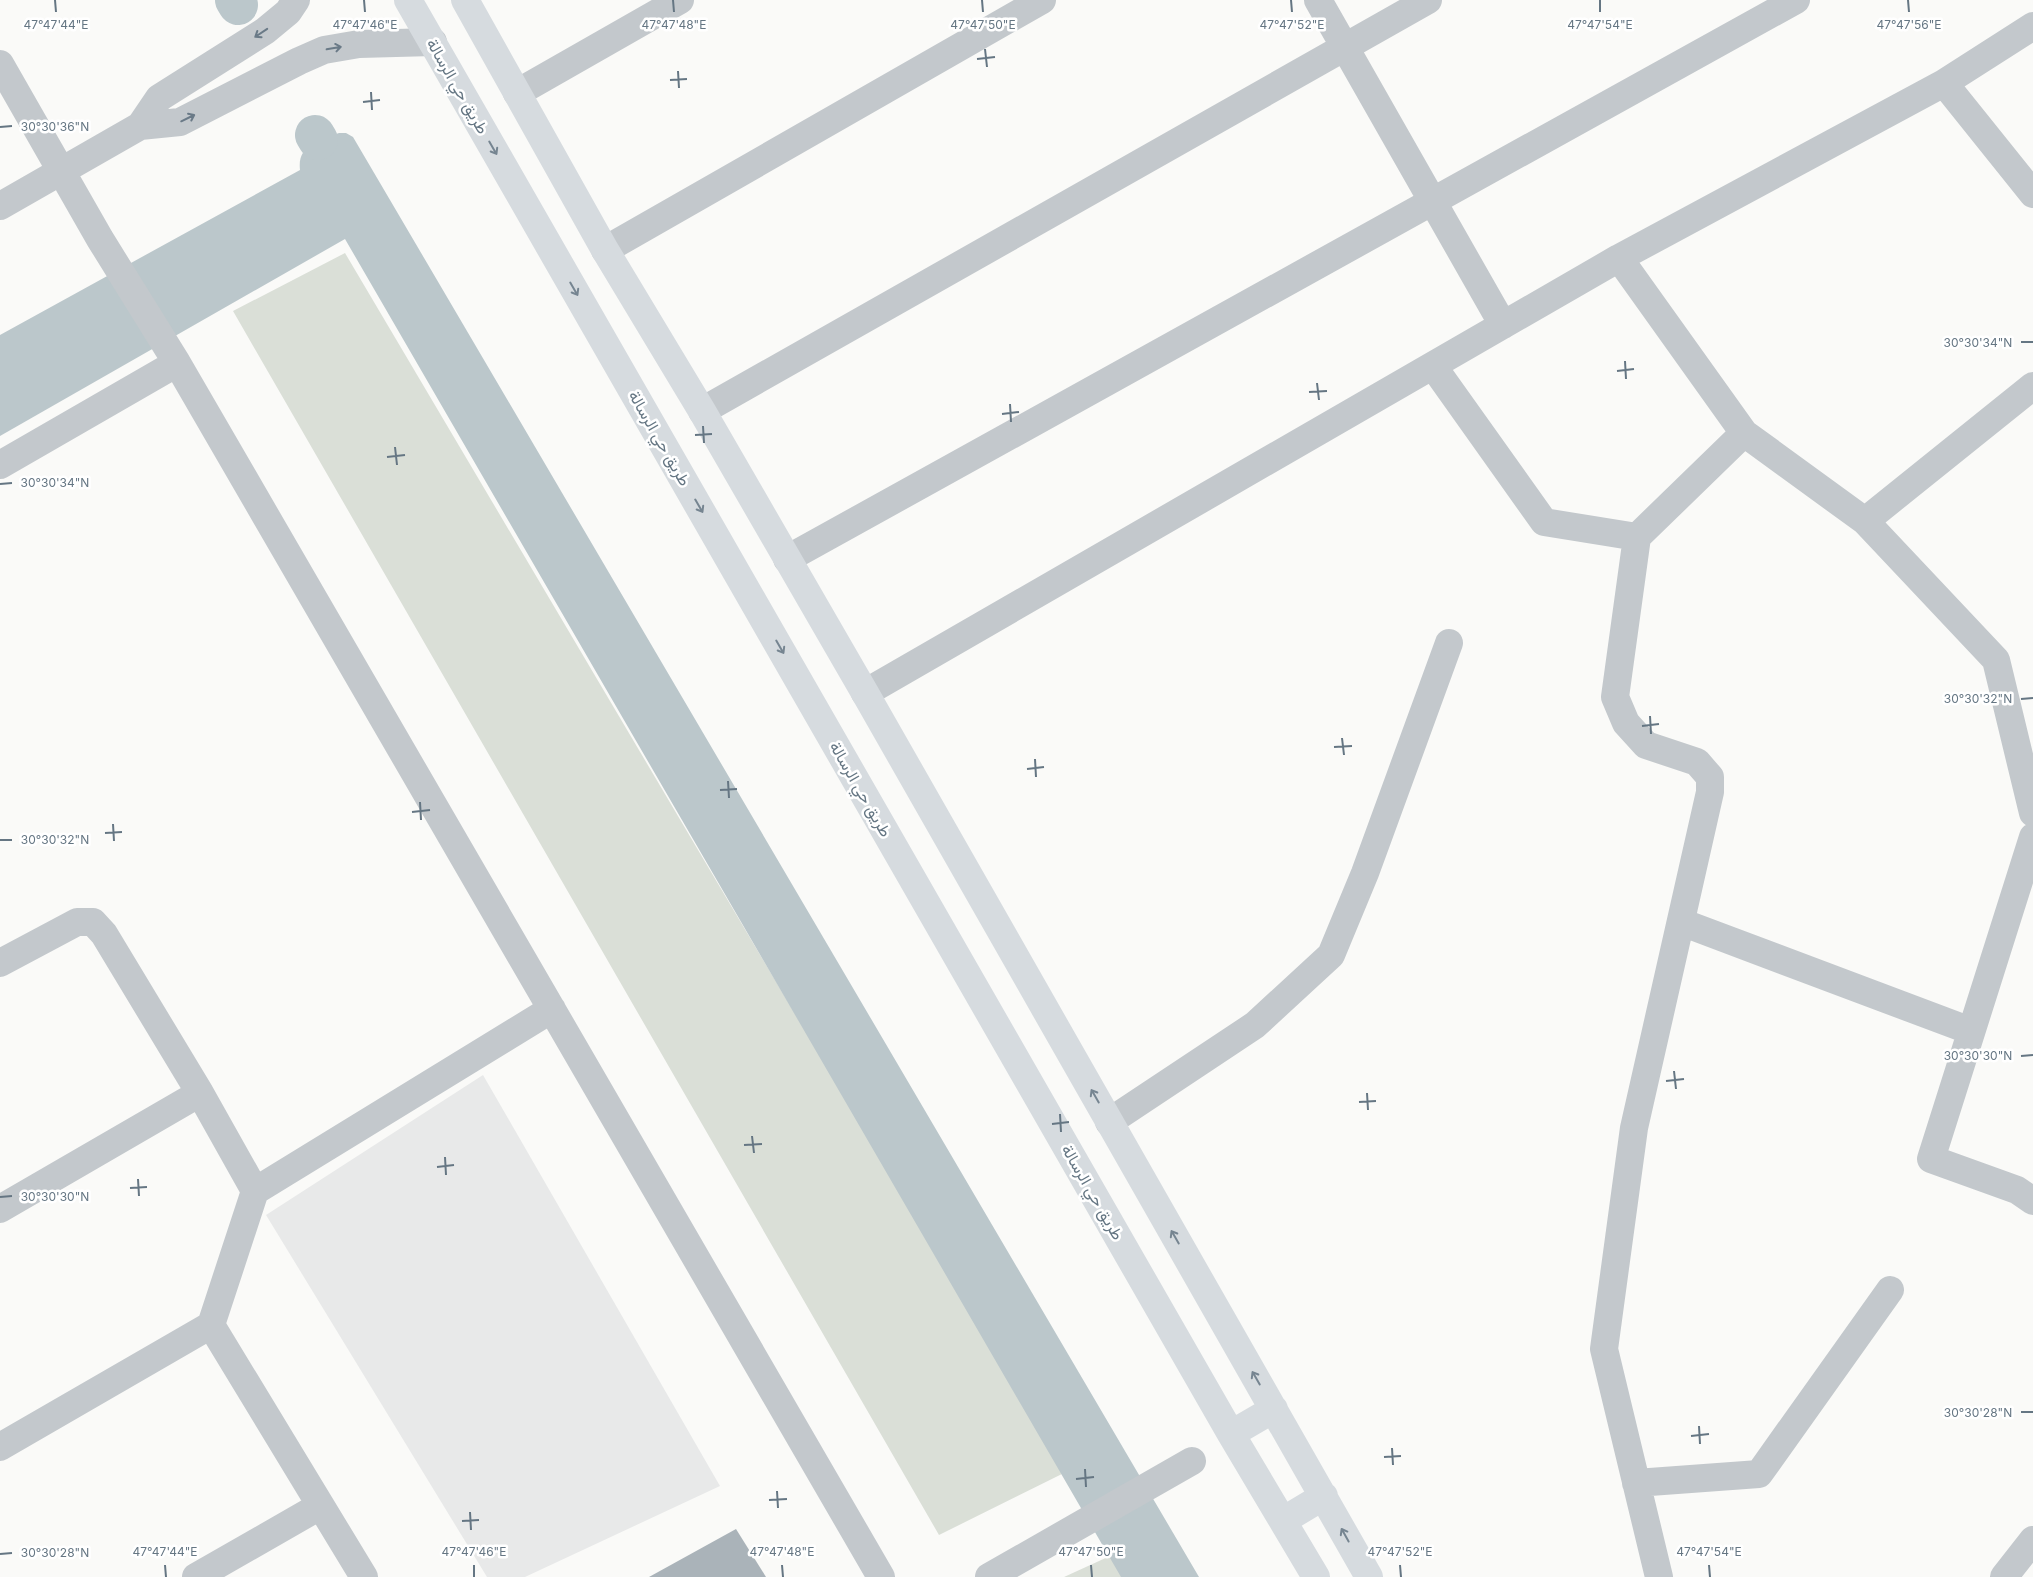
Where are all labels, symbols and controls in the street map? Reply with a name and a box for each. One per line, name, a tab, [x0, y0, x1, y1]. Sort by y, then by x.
text: 47°47'44"E	[23, 17, 89, 32]
text: 47°47'46"E	[333, 17, 397, 32]
text: 47°47'48"E	[642, 17, 706, 32]
text: 47°47'50"E	[950, 17, 1016, 32]
text: 47°47'52"E	[1259, 17, 1325, 32]
text: 47°47'54"E	[1567, 17, 1633, 32]
text: 47°47'56"E	[1876, 17, 1942, 32]
one-way arrow	[255, 29, 269, 39]
street label: طريق حي الرسالة	[419, 35, 493, 139]
one-way arrow	[325, 43, 341, 53]
one-way arrow	[180, 113, 195, 123]
text: 30°30'36"N	[21, 119, 89, 134]
one-way arrow	[489, 141, 499, 155]
one-way arrow	[570, 282, 580, 296]
text: 30°30'34"N	[1944, 335, 2012, 350]
street label: طريق حي الرسالة	[621, 387, 695, 491]
text: 30°30'34"N	[21, 475, 89, 490]
one-way arrow	[694, 498, 704, 513]
one-way arrow	[775, 639, 785, 654]
text: 30°30'32"N	[1944, 691, 2012, 706]
street label: طريق حي الرسالة	[822, 738, 896, 842]
text: 30°30'32"N	[21, 832, 89, 847]
text: 30°30'30"N	[1944, 1048, 2012, 1063]
one-way arrow	[1089, 1090, 1099, 1104]
street label: طريق حي الرسالة	[1054, 1141, 1128, 1245]
text: 30°30'30"N	[21, 1189, 89, 1204]
one-way arrow	[1170, 1231, 1180, 1245]
one-way arrow	[1251, 1371, 1261, 1386]
text: 30°30'28"N	[1944, 1405, 2012, 1420]
one-way arrow	[1340, 1528, 1350, 1542]
text: 47°47'44"E	[132, 1544, 198, 1559]
text: 47°47'46"E	[442, 1544, 506, 1559]
text: 47°47'48"E	[750, 1544, 814, 1559]
text: 47°47'50"E	[1058, 1544, 1124, 1559]
text: 47°47'52"E	[1367, 1544, 1433, 1559]
text: 47°47'54"E	[1676, 1544, 1742, 1559]
text: 30°30'28"N	[21, 1545, 89, 1560]

